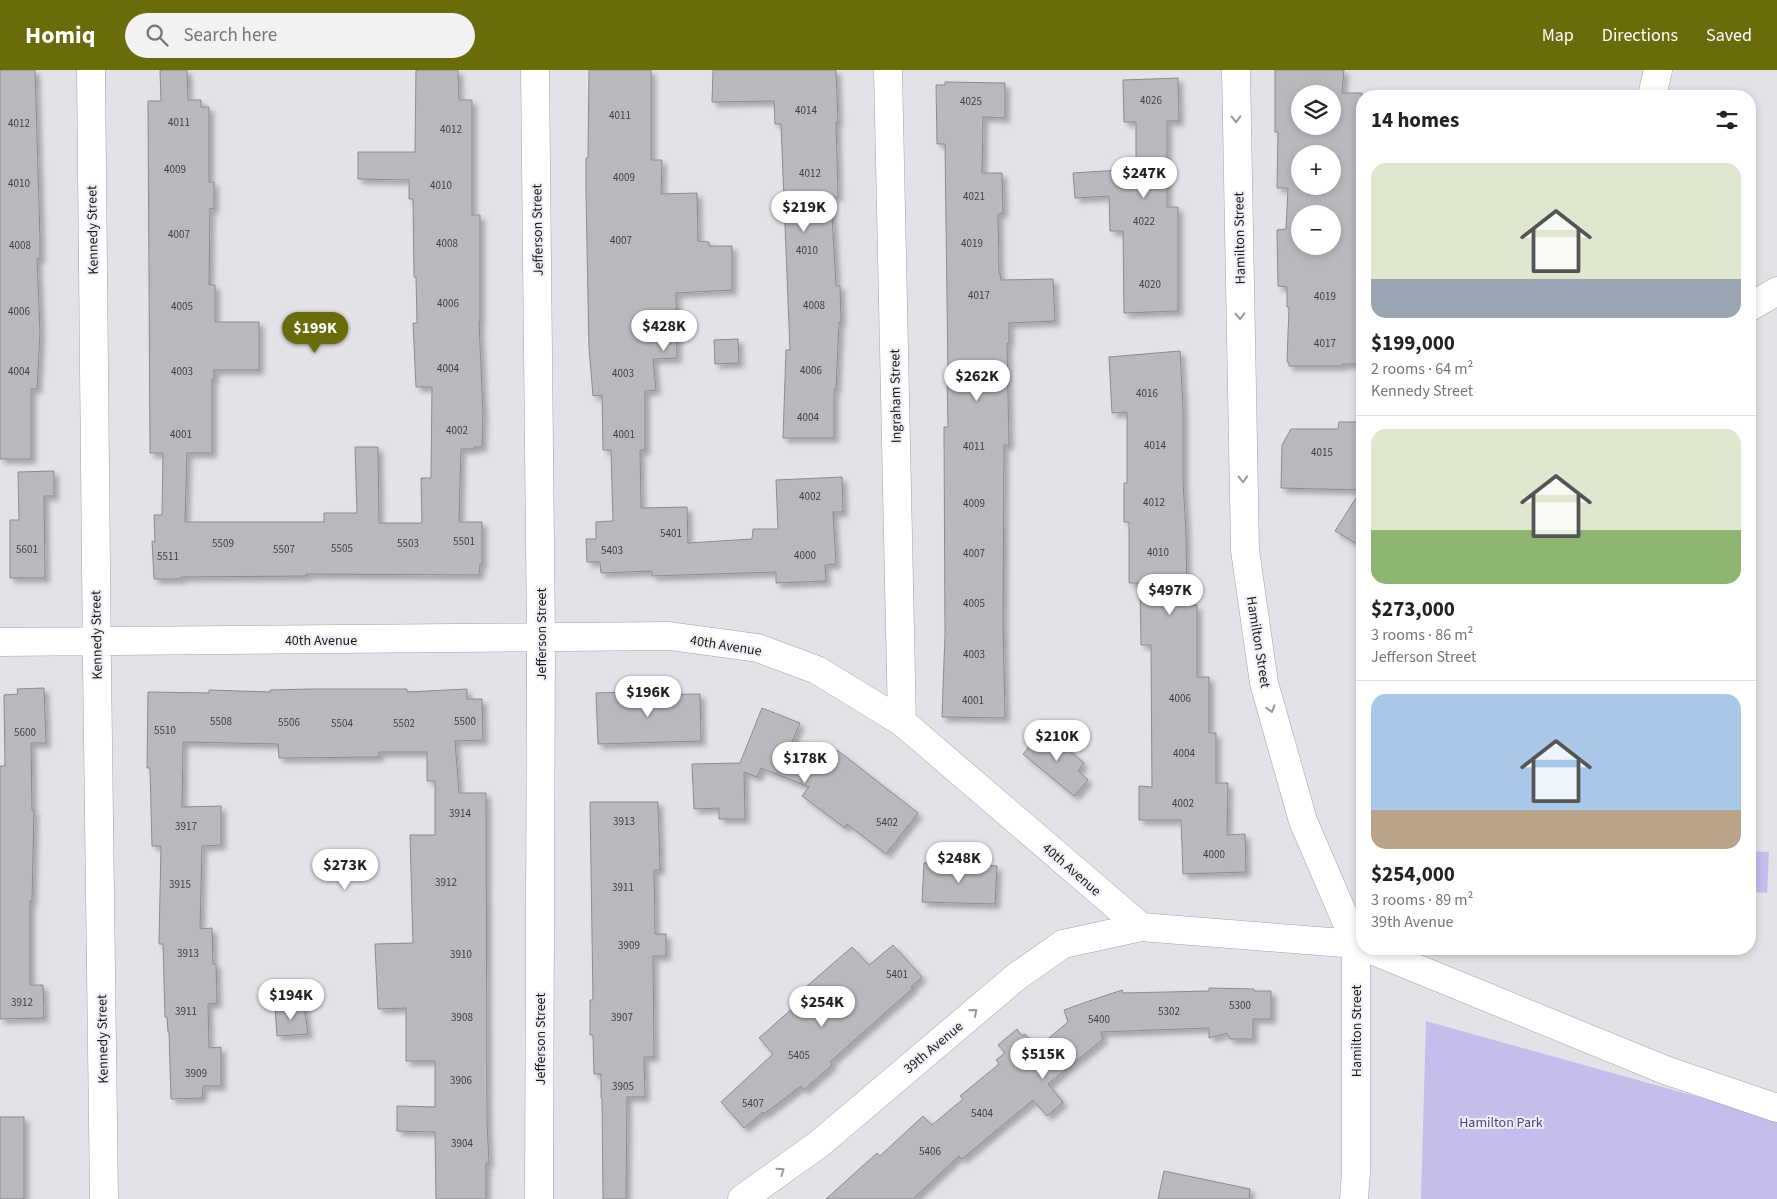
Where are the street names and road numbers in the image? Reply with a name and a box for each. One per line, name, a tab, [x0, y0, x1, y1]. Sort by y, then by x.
street label: Jefferson Street	[527, 183, 549, 276]
street label: Kennedy Street	[82, 185, 104, 275]
street label: Hamilton Street	[1229, 191, 1251, 284]
street label: Ingraham Street	[885, 348, 907, 443]
street label: Jefferson Street	[532, 588, 552, 680]
street label: Kennedy Street	[86, 590, 108, 680]
street label: Hamilton Street	[1241, 595, 1275, 690]
street label: 40th Avenue	[689, 630, 763, 662]
street label: 40th Avenue	[285, 631, 357, 651]
street label: 40th Avenue	[1038, 839, 1105, 901]
street label: Hamilton Street	[1347, 985, 1367, 1077]
street label: Jefferson Street	[531, 993, 551, 1085]
street label: Kennedy Street	[92, 994, 114, 1084]
street label: 39th Avenue	[900, 1017, 968, 1079]

